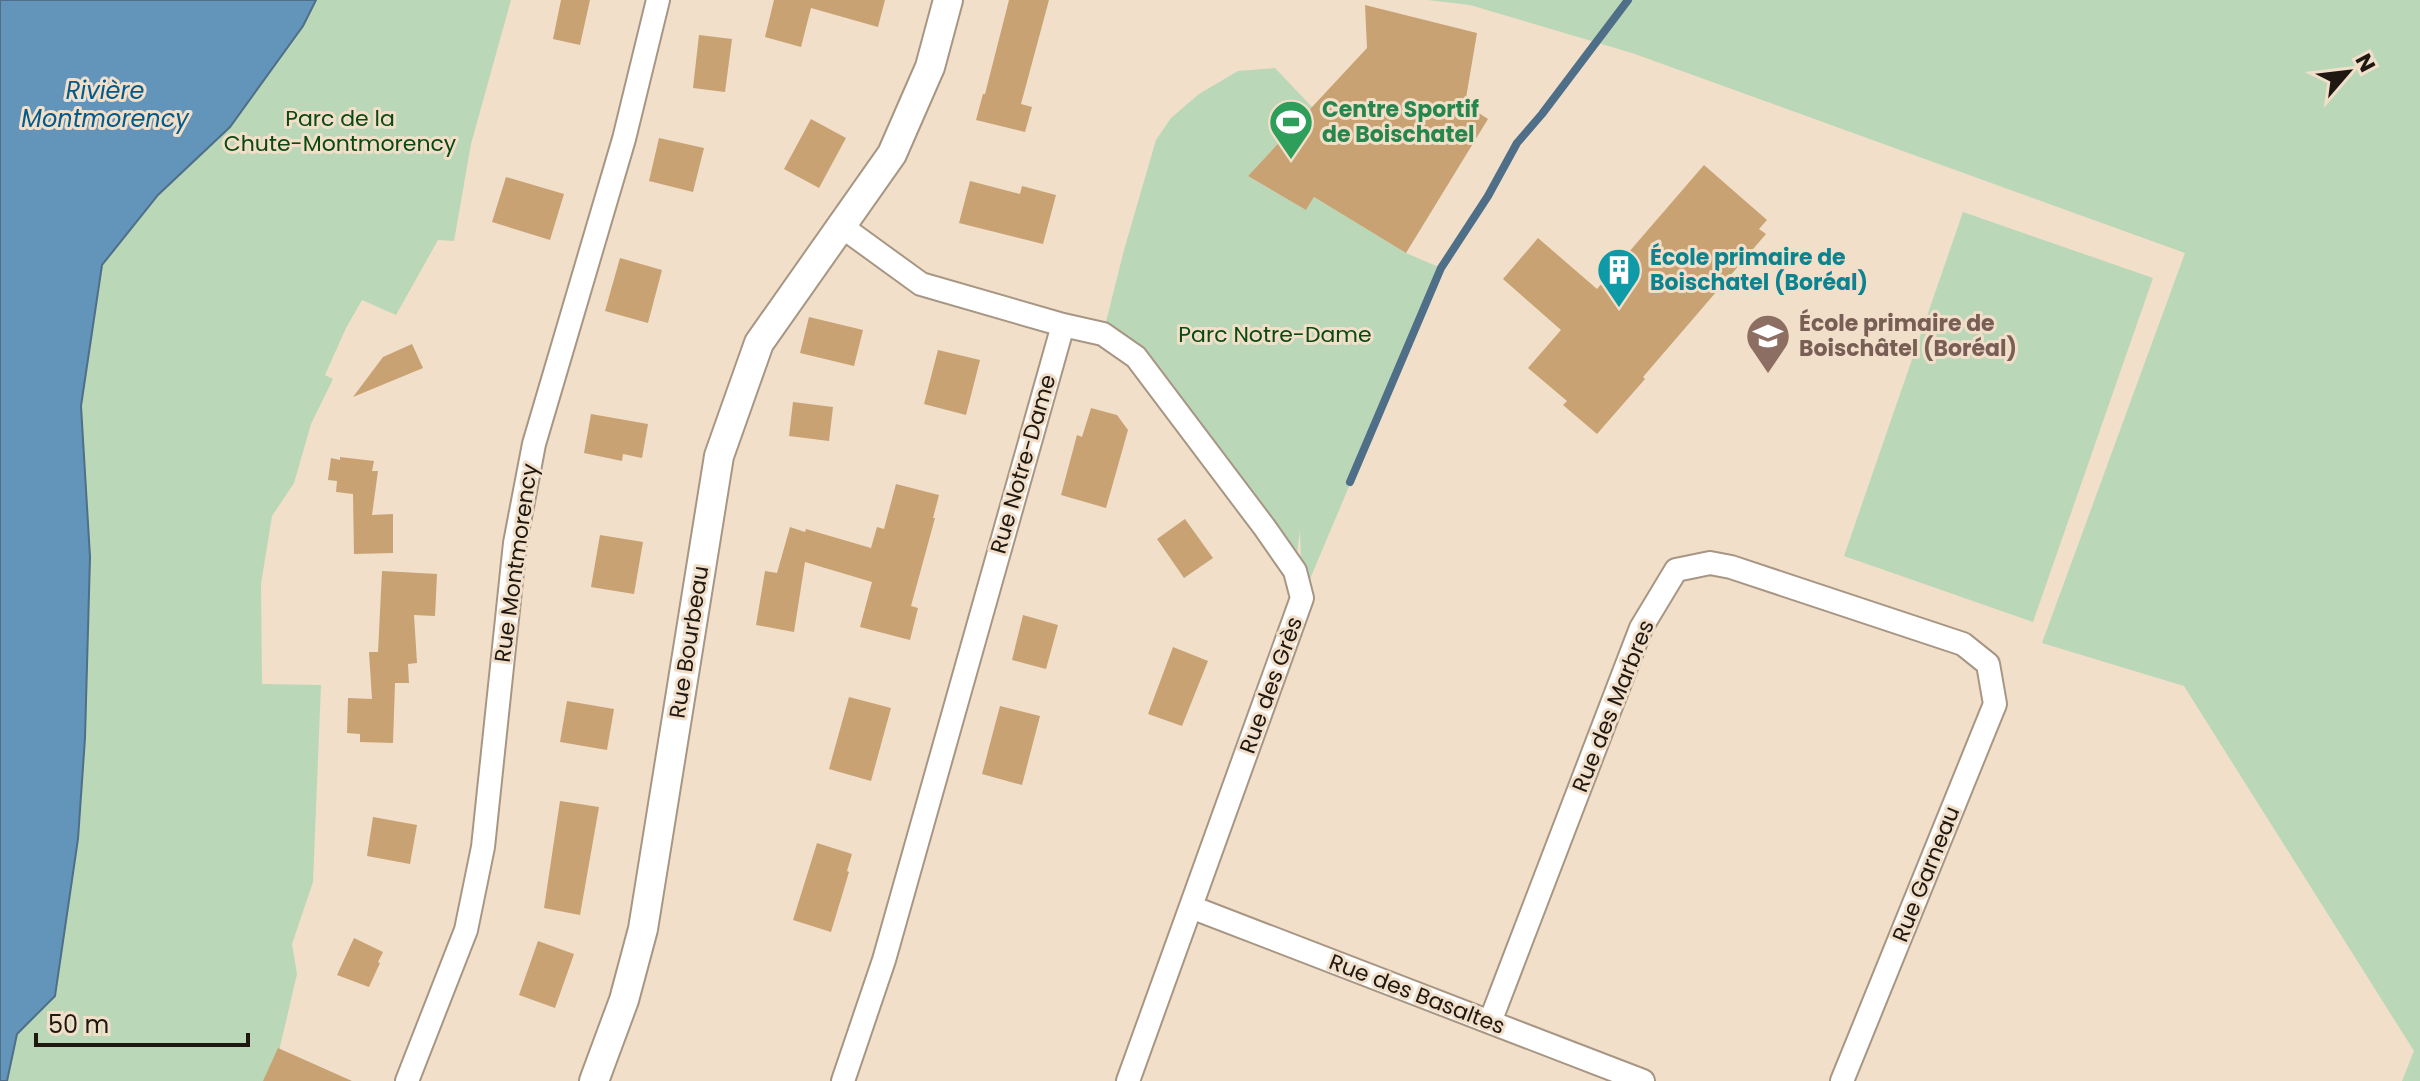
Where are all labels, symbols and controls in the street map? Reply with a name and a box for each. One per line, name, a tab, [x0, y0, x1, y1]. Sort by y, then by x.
north arrow	[2308, 32, 2388, 112]
text: N	[2348, 48, 2383, 77]
water label: Rivière Montmorency	[21, 74, 190, 135]
place label: Centre Sportif de Boischatel	[1322, 94, 1479, 150]
sports icon: Centre Sportif de Boischatel	[1267, 98, 1315, 161]
park label: Parc de la Chute-Montmorency	[224, 103, 457, 159]
place label: École primaire de Boischatel (Boréal)	[1650, 242, 1868, 298]
building icon: École primaire de Boischatel (Boréal)	[1595, 246, 1643, 309]
place label: École primaire de Boischâtel (Boréal)	[1799, 308, 2017, 364]
school or university icon: École primaire de Boischâtel (Boréal)	[1744, 312, 1792, 375]
park label: Parc Notre-Dame	[1178, 319, 1372, 350]
street label: Rue Notre-Dame	[983, 371, 1063, 557]
street label: Rue Montmorency	[487, 461, 545, 664]
street label: Rue Bourbeau	[662, 563, 716, 721]
street label: Rue des Grès	[1232, 612, 1310, 758]
street label: Rue des Marbres	[1564, 615, 1662, 797]
street label: Rue Garneau	[1885, 802, 1967, 946]
street label: Rue des Basaltes	[1325, 946, 1509, 1042]
scale bar	[36, 997, 248, 1047]
text: 50 m	[48, 1008, 109, 1041]

